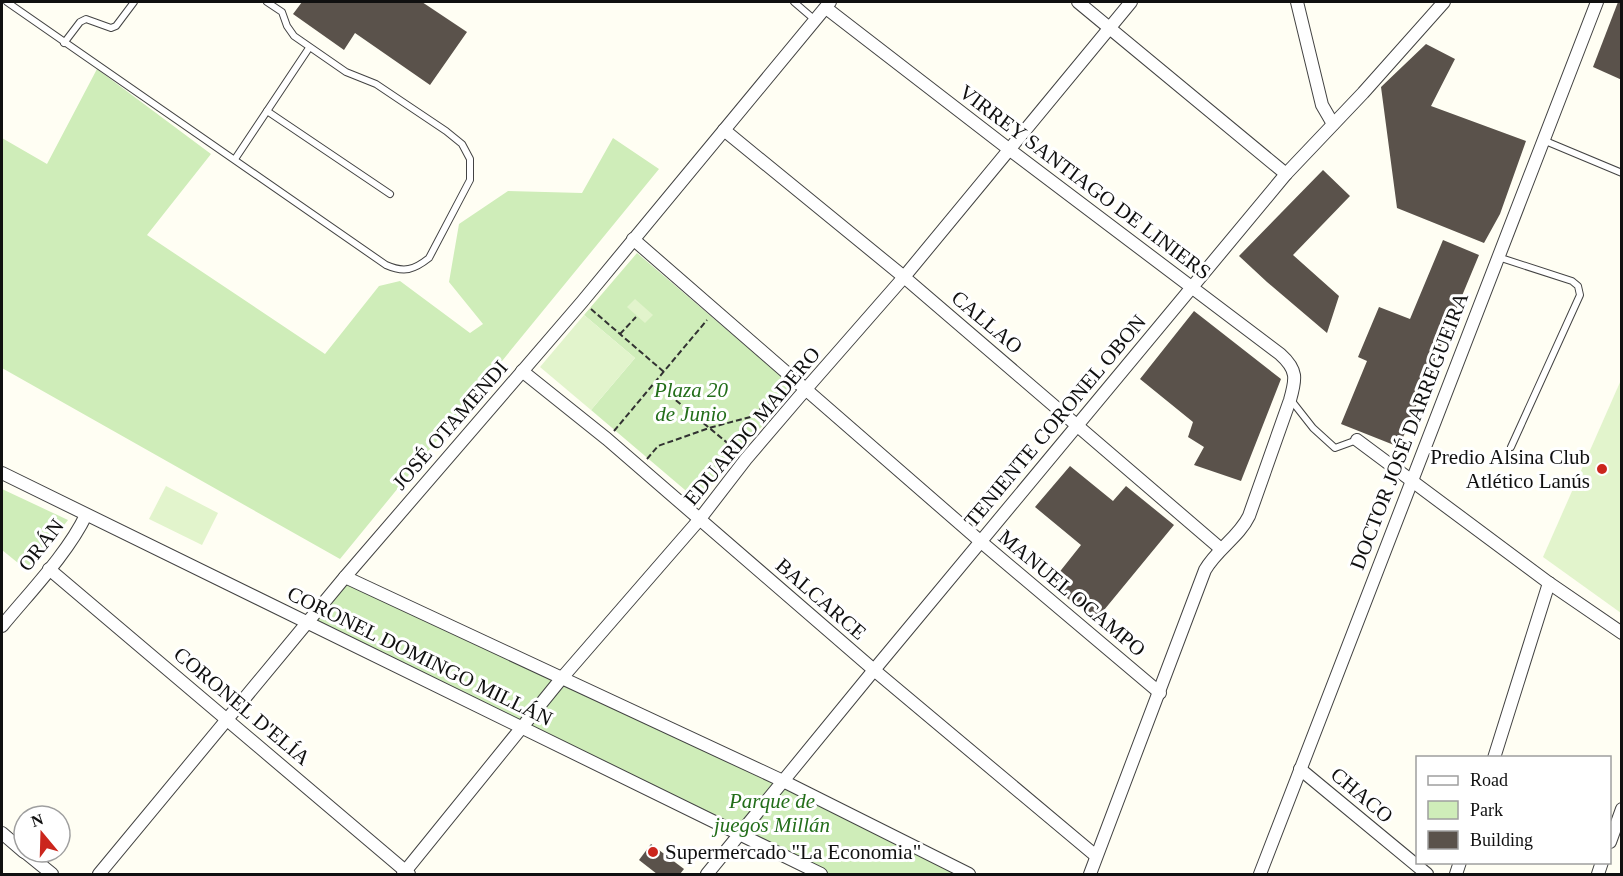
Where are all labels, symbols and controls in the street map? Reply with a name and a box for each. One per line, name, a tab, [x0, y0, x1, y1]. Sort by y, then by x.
street label: VIRREY SANTIAGO DE LINIERS	[954, 79, 1216, 285]
street label: CALLAO	[947, 285, 1027, 359]
street label: DOCTOR JOSÉ DARREGUEIRA	[1345, 288, 1473, 573]
street label: TENIENTE CORONEL OBON	[959, 310, 1151, 532]
street label: EDUARDO MADERO	[679, 342, 825, 510]
street label: JOSÉ OTAMENDI	[387, 355, 513, 495]
park label: Plaza 20 de Junio	[653, 378, 729, 426]
place label: Predio Alsina Club Atlético Lanús	[1430, 445, 1590, 493]
marker: Predio Alsina Club Atlético Lanús	[1595, 462, 1609, 476]
street label: ORÁN	[13, 514, 69, 576]
street label: MANUEL OCAMPO	[994, 525, 1150, 661]
street label: BALCARCE	[771, 553, 871, 645]
street label: CORONEL DOMINGO MILLÁN	[284, 581, 556, 731]
street label: CORONEL D'ELÍA	[169, 642, 316, 770]
legend	[1416, 756, 1611, 864]
street label: CHACO	[1326, 762, 1398, 828]
text: Road	[1470, 770, 1508, 790]
park label: Parque de juegos Millán	[711, 789, 830, 837]
text: Park	[1470, 800, 1503, 820]
north arrow	[12, 804, 72, 864]
text: N	[29, 810, 46, 830]
text: Building	[1470, 830, 1533, 850]
place label: Supermercado "La Economia"	[665, 840, 921, 864]
marker: Supermercado "La Economia"	[646, 845, 660, 859]

